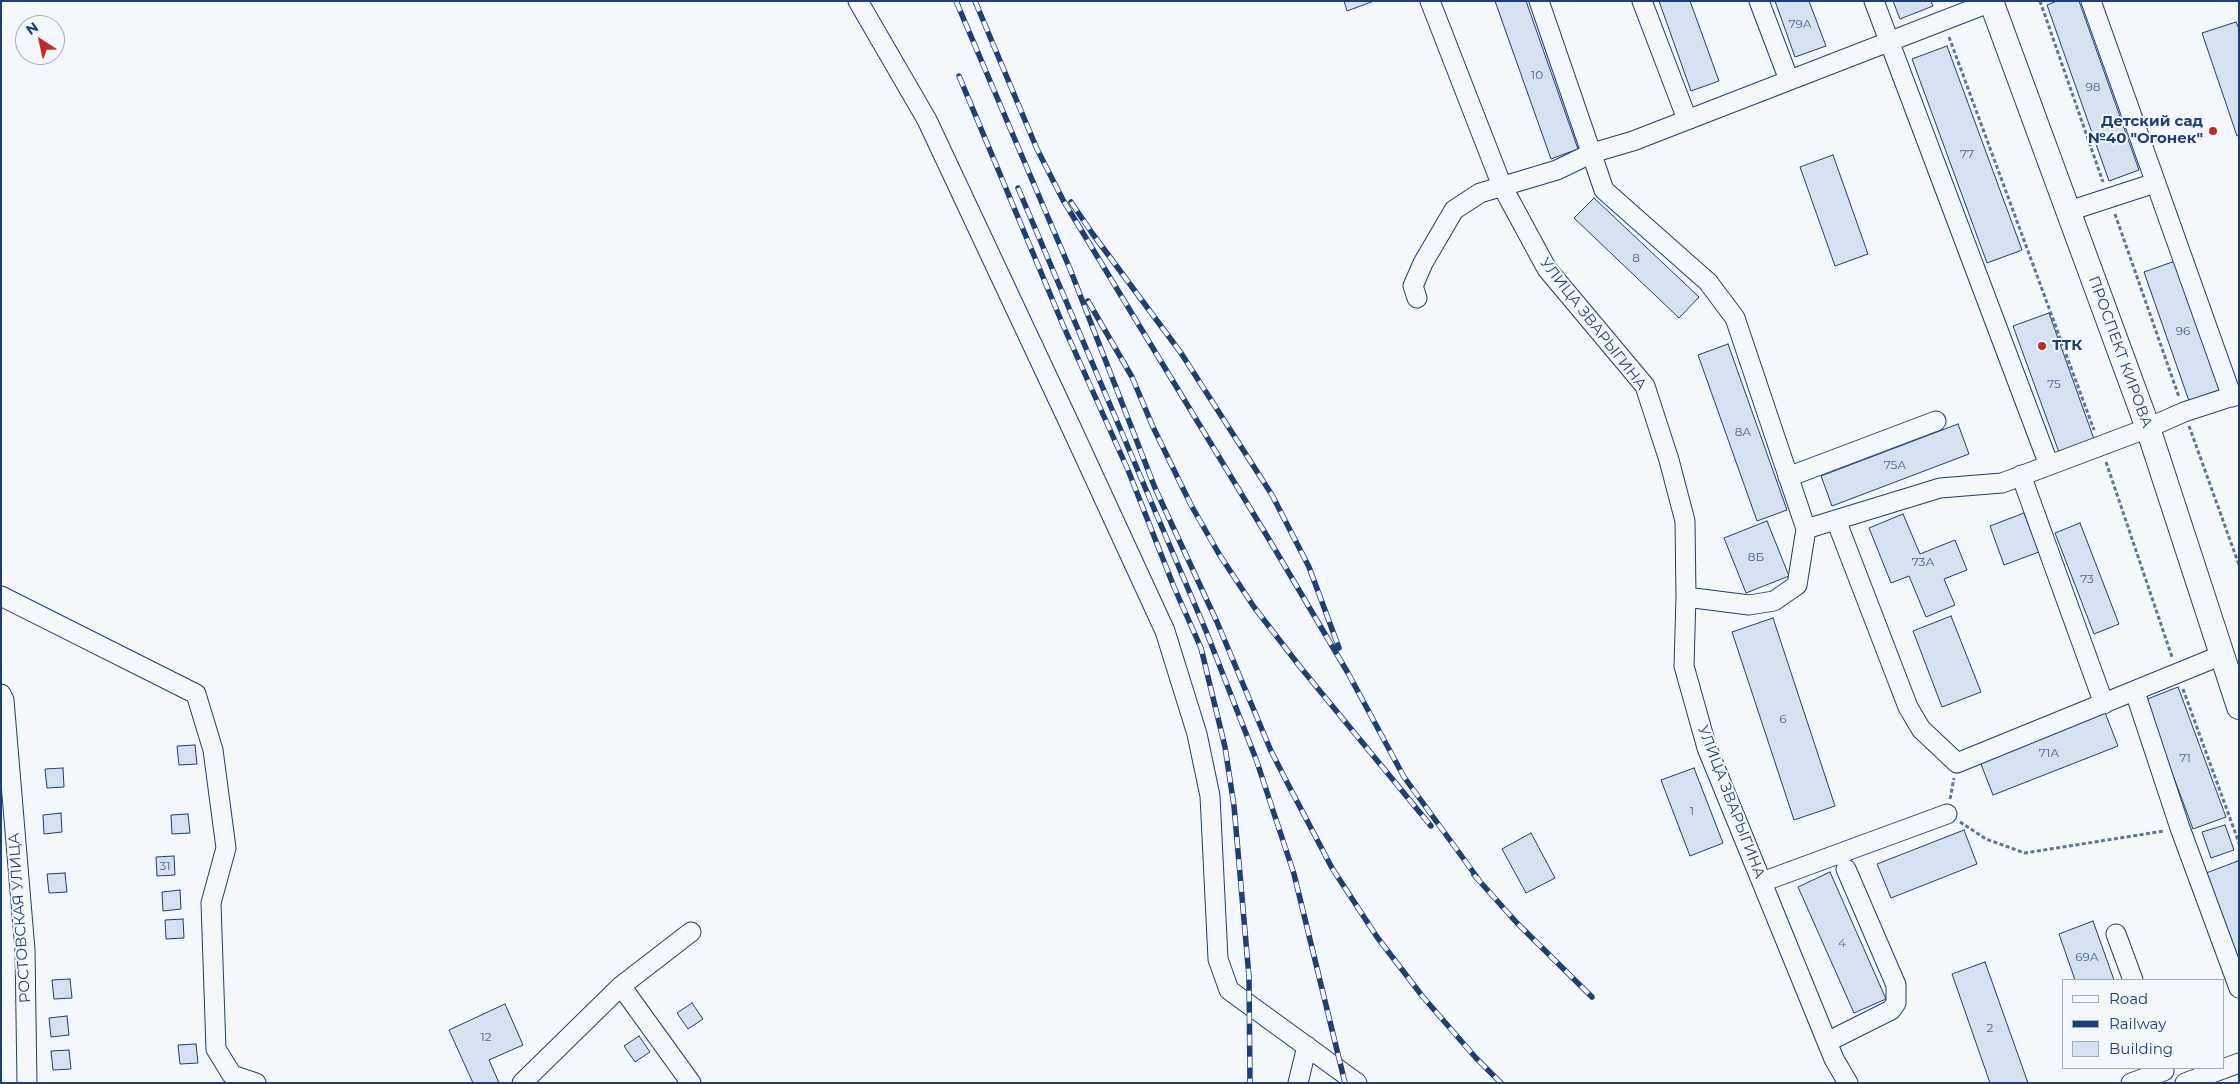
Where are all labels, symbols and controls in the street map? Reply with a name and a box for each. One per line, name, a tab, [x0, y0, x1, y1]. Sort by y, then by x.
north arrow	[15, 15, 65, 65]
house number: 79А	[1788, 17, 1812, 31]
text: N	[22, 18, 42, 39]
house number: 10	[1531, 68, 1543, 82]
house number: 98	[2086, 80, 2100, 94]
place label: Детский сад №40 "Огонек"	[2088, 113, 2203, 148]
marker: Детский сад №40 "Огонек"	[2207, 125, 2219, 137]
house number: 77	[1960, 147, 1974, 161]
house number: 8	[1632, 251, 1640, 265]
street label: УЛИЦА ЗВАРЫГИНА	[1536, 254, 1650, 394]
street label: ПРОСПЕКТ КИРОВА	[2084, 274, 2156, 430]
house number: 96	[2176, 324, 2190, 338]
place label: ТТК	[2052, 337, 2082, 355]
marker: ТТК	[2036, 340, 2048, 352]
house number: 75	[2047, 377, 2061, 391]
house number: 8А	[1735, 425, 1751, 439]
house number: 75А	[1884, 458, 1906, 472]
house number: 8Б	[1748, 550, 1764, 564]
house number: 73А	[1912, 555, 1934, 569]
house number: 73	[2080, 572, 2094, 586]
house number: 6	[1779, 712, 1787, 726]
street label: УЛИЦА ЗВАРЫГИНА	[1693, 723, 1769, 881]
house number: 71А	[2039, 746, 2059, 760]
house number: 71	[2179, 751, 2191, 765]
house number: 1	[1690, 804, 1694, 818]
street label: РОСТОВСКАЯ УЛИЦА	[5, 832, 35, 1004]
house number: 31	[159, 859, 171, 873]
house number: 4	[1838, 936, 1846, 950]
house number: 69А	[2075, 950, 2099, 964]
legend	[2062, 979, 2225, 1069]
text: Road	[2109, 989, 2148, 1008]
text: Railway	[2109, 1014, 2166, 1033]
house number: 2	[1987, 1021, 1993, 1035]
house number: 12	[480, 1030, 492, 1044]
text: Building	[2109, 1039, 2173, 1058]

